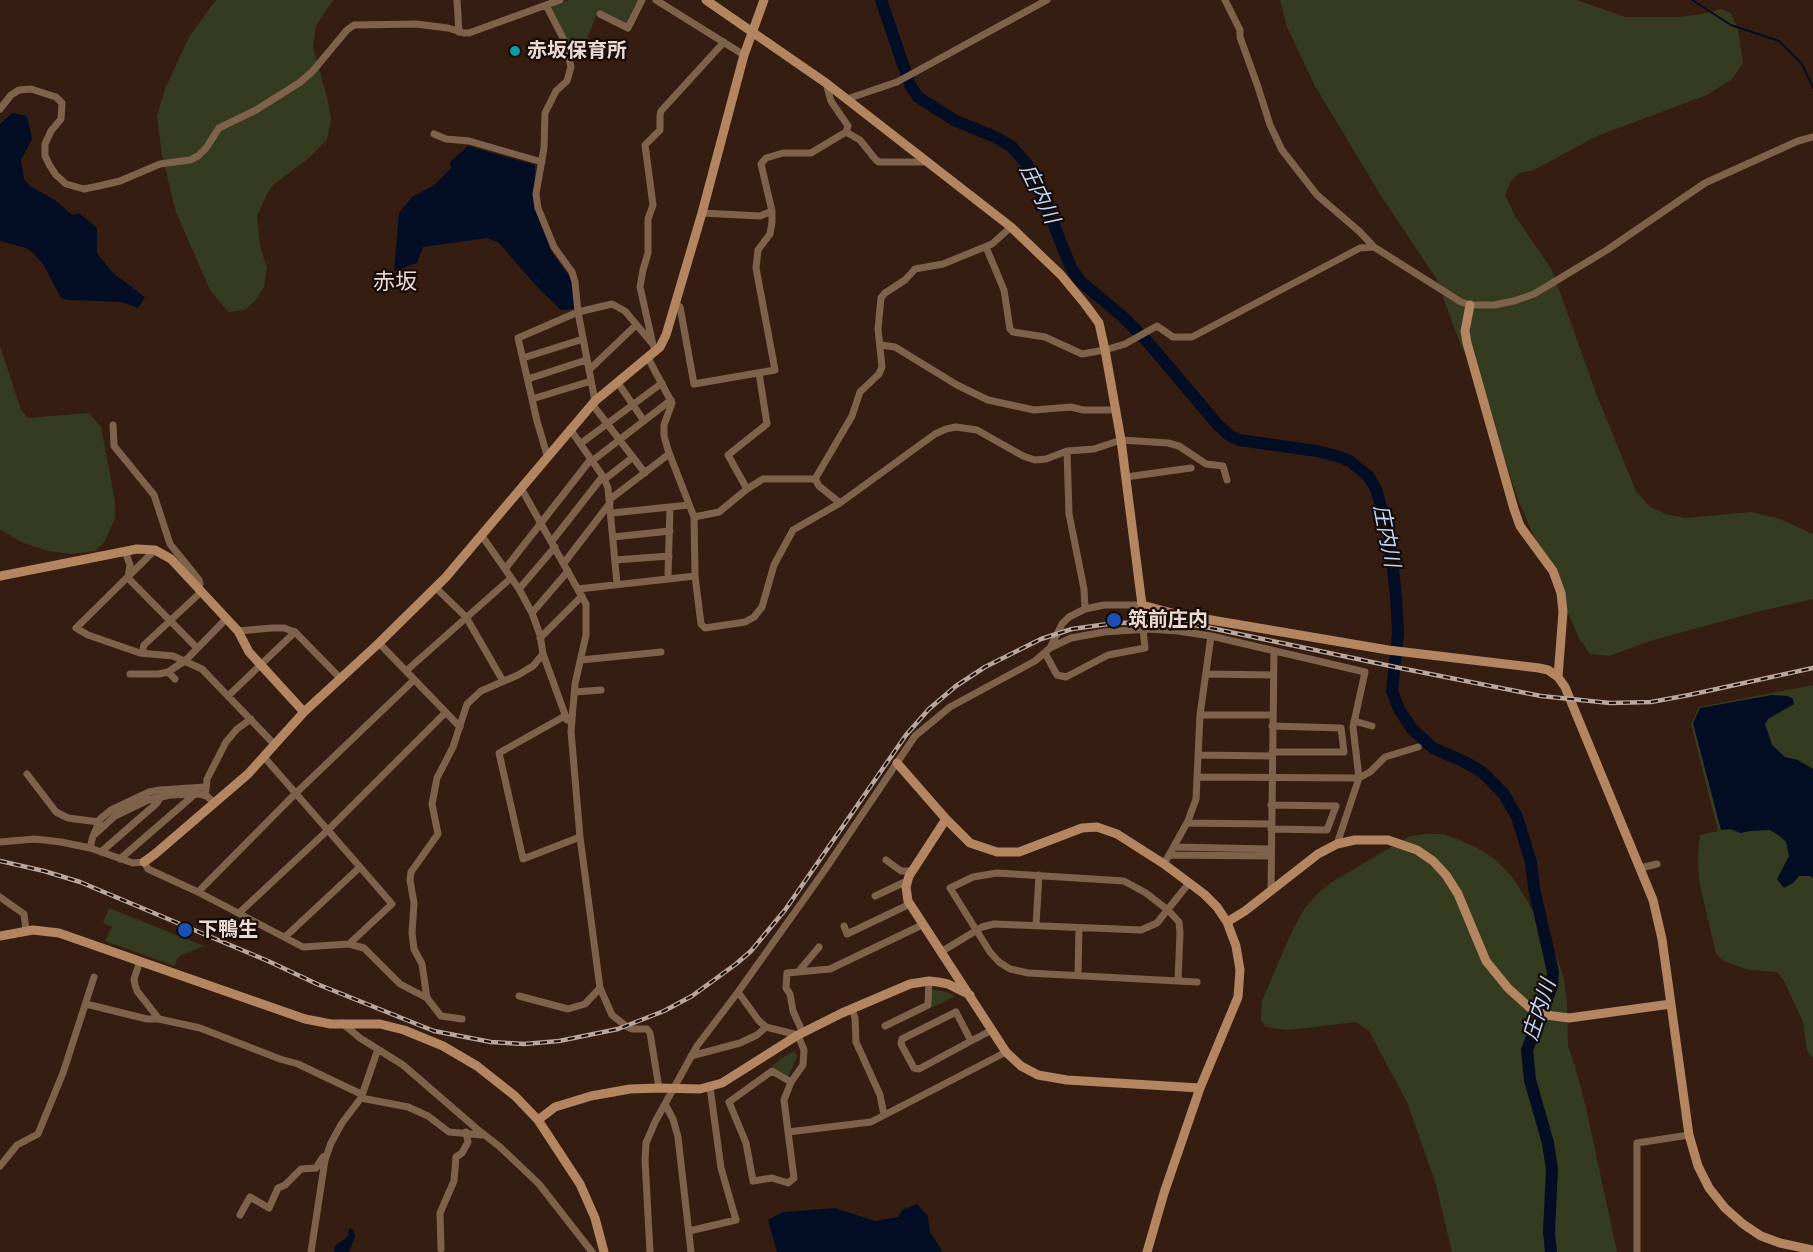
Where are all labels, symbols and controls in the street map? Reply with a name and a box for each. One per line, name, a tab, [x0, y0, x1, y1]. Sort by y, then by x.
place label: 赤坂保育所	[527, 39, 627, 63]
marker: 赤坂保育所	[508, 44, 522, 58]
water label: 庄内川	[1014, 160, 1064, 228]
district label: 赤坂	[373, 270, 417, 296]
water label: 庄内川	[1368, 503, 1404, 569]
place label: 筑前庄内	[1128, 608, 1208, 632]
marker: 筑前庄内	[1105, 611, 1123, 629]
place label: 下鴨生	[198, 918, 258, 942]
marker: 下鴨生	[176, 921, 194, 939]
water label: 庄内川	[1518, 976, 1562, 1044]

